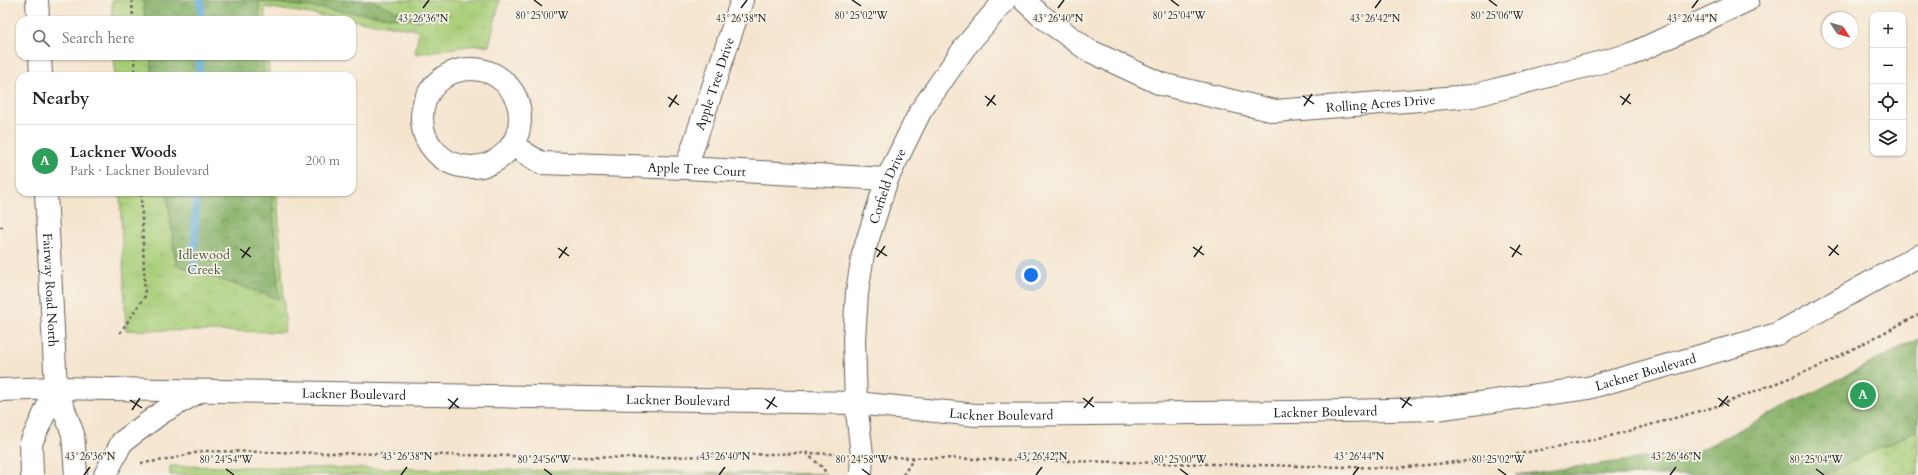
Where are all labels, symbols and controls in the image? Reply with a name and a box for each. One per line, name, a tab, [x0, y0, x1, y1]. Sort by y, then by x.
text: 80°25'00"W	[515, 9, 570, 23]
text: 80°25'02"W	[834, 9, 889, 23]
text: 80°25'04"W	[1152, 9, 1207, 23]
text: 80°25'06"W	[1470, 9, 1525, 23]
text: 43°26'36"N	[398, 12, 449, 26]
text: 43°26'38"N	[716, 12, 767, 26]
text: 43°26'40"N	[1033, 12, 1084, 26]
text: 43°26'42"N	[1350, 12, 1401, 26]
text: 43°26'44"N	[1667, 12, 1718, 26]
north arrow	[1822, 12, 1858, 48]
map controls	[1870, 12, 1906, 156]
button: +	[1870, 12, 1906, 48]
search box	[16, 16, 356, 60]
icon: search	[30, 27, 52, 49]
text: Search here	[62, 28, 135, 48]
street label: Apple Tree Drive	[691, 35, 739, 133]
button: −	[1870, 48, 1906, 84]
button: locate	[1870, 84, 1906, 120]
text: Nearby	[32, 87, 89, 110]
street label: Rolling Acres Drive	[1325, 91, 1436, 117]
button: layers	[1870, 120, 1906, 156]
text: Lackner Woods	[70, 142, 177, 162]
street label: Corfield Drive	[865, 145, 911, 227]
text: A	[40, 152, 50, 170]
text: 200 m	[306, 152, 340, 170]
street label: Apple Tree Court	[647, 159, 746, 181]
text: Park · Lackner Boulevard	[70, 162, 209, 180]
street label: Fairway Road North	[38, 232, 62, 347]
park label: Idlewood Creek	[178, 246, 230, 279]
your location	[1021, 265, 1041, 285]
street label: Lackner Boulevard	[1593, 350, 1698, 395]
pin: A	[1850, 380, 1876, 410]
street label: Lackner Boulevard	[302, 385, 406, 405]
street label: Lackner Boulevard	[626, 391, 730, 411]
street label: Lackner Boulevard	[1273, 402, 1378, 422]
street label: Lackner Boulevard	[948, 404, 1053, 425]
text: 43°26'36"N	[65, 450, 116, 464]
text: 43°26'38"N	[382, 450, 433, 464]
text: 43°26'40"N	[700, 450, 751, 464]
text: 43°26'42"N	[1017, 450, 1068, 464]
text: 43°26'44"N	[1334, 450, 1385, 464]
text: 43°26'46"N	[1651, 450, 1702, 464]
text: 80°24'54"W	[199, 453, 254, 467]
text: 80°24'56"W	[517, 453, 572, 467]
text: 80°24'58"W	[835, 453, 890, 467]
text: 80°25'00"W	[1153, 453, 1208, 467]
text: 80°25'02"W	[1471, 453, 1526, 467]
text: 80°25'04"W	[1789, 453, 1844, 467]

